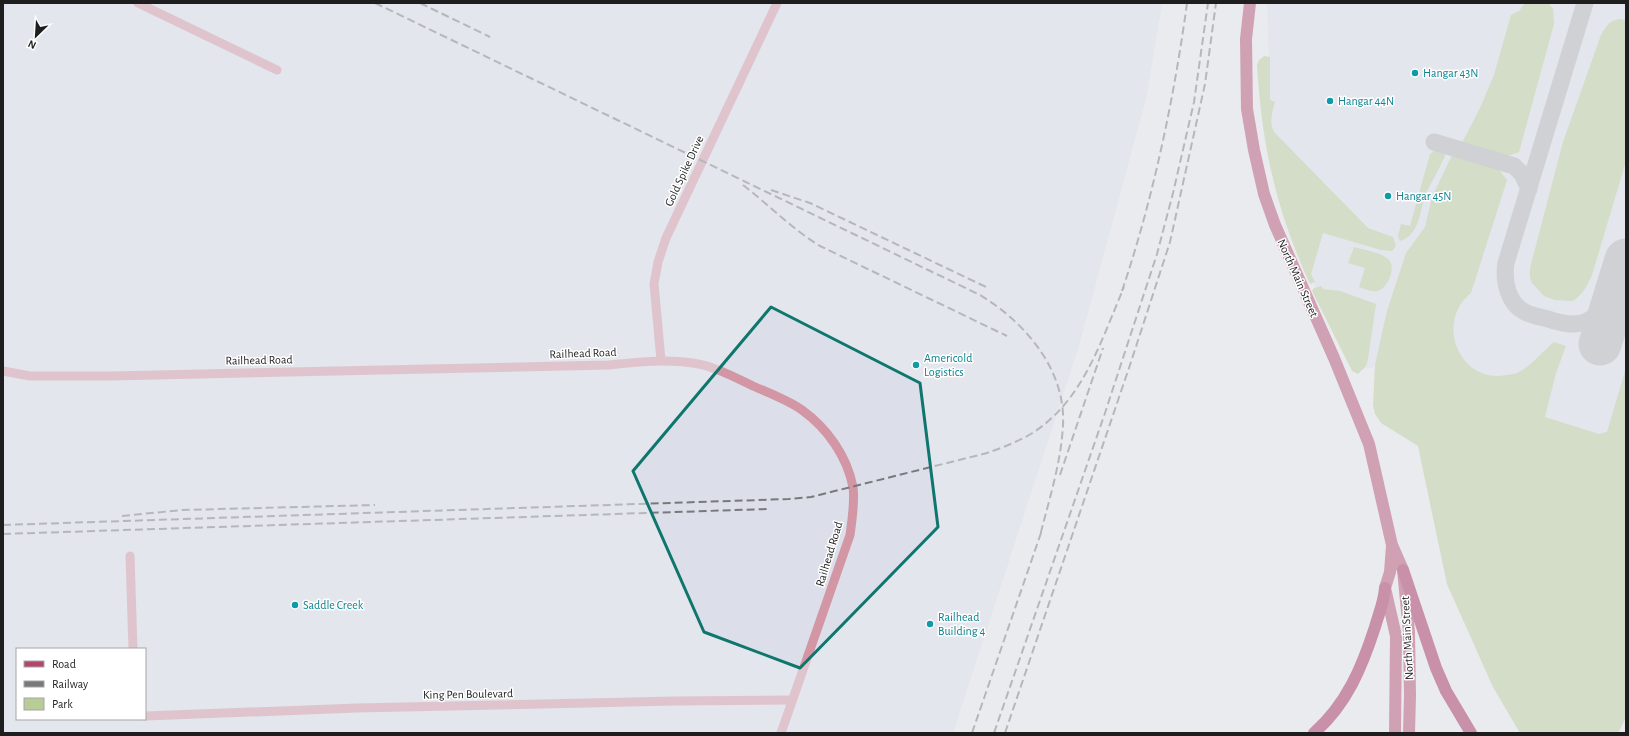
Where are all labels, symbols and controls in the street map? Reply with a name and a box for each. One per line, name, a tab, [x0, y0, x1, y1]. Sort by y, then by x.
north arrow	[16, 16, 56, 56]
text: N	[26, 38, 38, 51]
place label: Hangar 43N	[1423, 67, 1478, 79]
marker: Hangar 43N	[1410, 68, 1420, 78]
place label: Hangar 44N	[1338, 95, 1394, 107]
marker: Hangar 44N	[1325, 96, 1335, 106]
street label: Gold Spike Drive	[662, 134, 706, 208]
place label: Hangar 45N	[1396, 190, 1452, 202]
marker: Hangar 45N	[1383, 191, 1393, 201]
street label: North Main Street	[1275, 237, 1321, 319]
street label: Railhead Road	[549, 346, 617, 360]
place label: Americold Logistics	[924, 352, 972, 378]
street label: Railhead Road	[225, 353, 293, 367]
marker: Americold Logistics	[911, 360, 921, 370]
street label: Railhead Road	[813, 520, 845, 588]
street label: North Main Street	[1399, 596, 1415, 680]
place label: Saddle Creek	[303, 599, 364, 611]
marker: Saddle Creek	[290, 600, 300, 610]
place label: Railhead Building 4	[938, 611, 986, 637]
marker: Railhead Building 4	[925, 619, 935, 629]
legend	[16, 648, 146, 720]
text: Road	[52, 658, 76, 670]
text: Railway	[52, 678, 88, 691]
street label: King Pen Boulevard	[423, 687, 513, 701]
text: Park	[52, 698, 73, 710]

